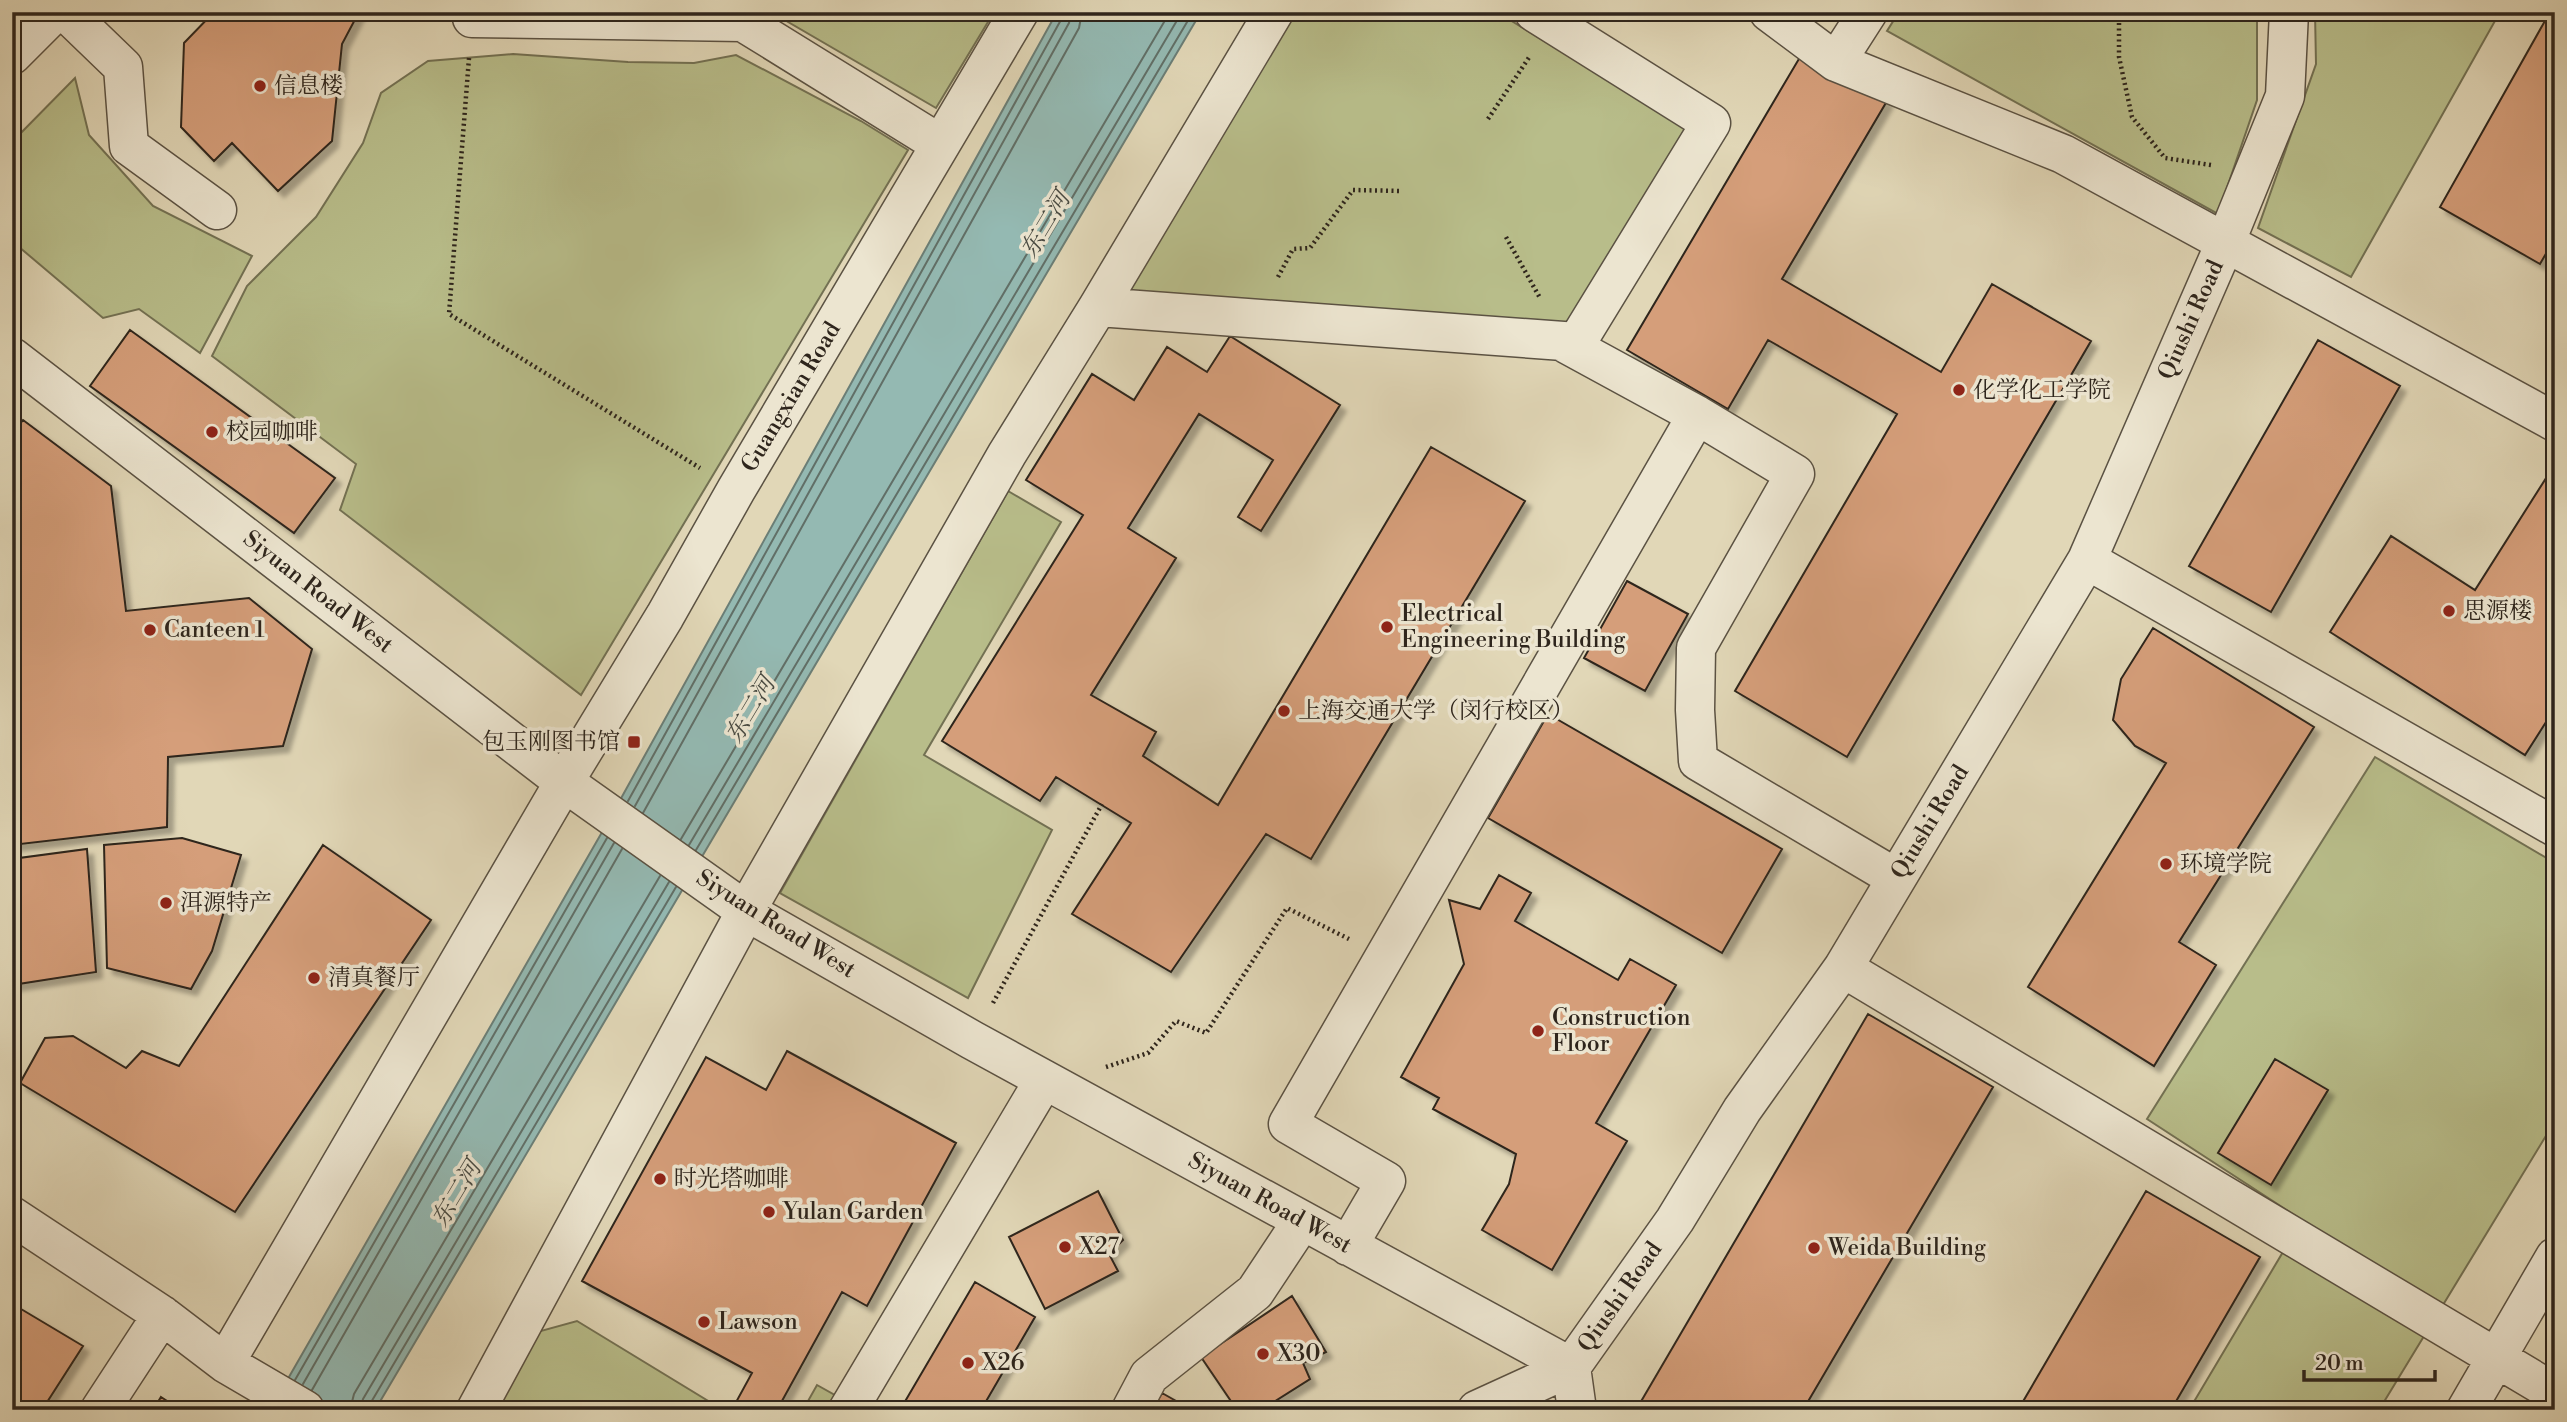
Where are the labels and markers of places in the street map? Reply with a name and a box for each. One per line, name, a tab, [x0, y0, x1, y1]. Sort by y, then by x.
place label: 信息楼	[274, 72, 343, 100]
marker: 信息楼	[252, 78, 268, 94]
place label: 化学化工学院	[1973, 376, 2111, 404]
marker: 化学化工学院	[1951, 382, 1967, 398]
place label: 校园咖啡	[226, 418, 318, 446]
marker: 校园咖啡	[204, 424, 220, 440]
place label: 思源楼	[2463, 597, 2532, 625]
place label: Electrical Engineering Building	[1401, 600, 1625, 654]
marker: 思源楼	[2441, 603, 2457, 619]
place label: Canteen 1	[164, 616, 265, 644]
marker: Electrical Engineering Building	[1379, 619, 1395, 635]
marker: Canteen 1	[142, 622, 158, 638]
place label: 上海交通大学（闵行校区）	[1298, 697, 1574, 725]
marker: 上海交通大学（闵行校区）	[1276, 703, 1292, 719]
place label: 包玉刚图书馆	[482, 728, 620, 756]
marker: 包玉刚图书馆	[626, 734, 642, 750]
place label: 环境学院	[2180, 850, 2272, 878]
marker: 环境学院	[2158, 856, 2174, 872]
place label: 洱源特产	[180, 889, 272, 917]
marker: 洱源特产	[158, 895, 174, 911]
place label: 清真餐厅	[328, 964, 420, 992]
marker: 清真餐厅	[306, 970, 322, 986]
place label: Construction Floor	[1552, 1004, 1691, 1058]
marker: Construction Floor	[1530, 1023, 1546, 1039]
place label: 时光塔咖啡	[674, 1165, 789, 1193]
marker: 时光塔咖啡	[652, 1171, 668, 1187]
place label: Yulan Garden	[782, 1198, 924, 1226]
marker: Yulan Garden	[761, 1204, 777, 1220]
place label: X27	[1078, 1233, 1120, 1261]
place label: Weida Building	[1827, 1234, 1986, 1262]
marker: X27	[1057, 1239, 1073, 1255]
marker: Weida Building	[1806, 1240, 1822, 1256]
place label: Lawson	[718, 1308, 798, 1336]
marker: Lawson	[696, 1314, 712, 1330]
place label: X30	[1276, 1340, 1320, 1368]
marker: X30	[1255, 1346, 1271, 1362]
place label: X26	[981, 1349, 1025, 1377]
marker: X26	[960, 1355, 976, 1371]

